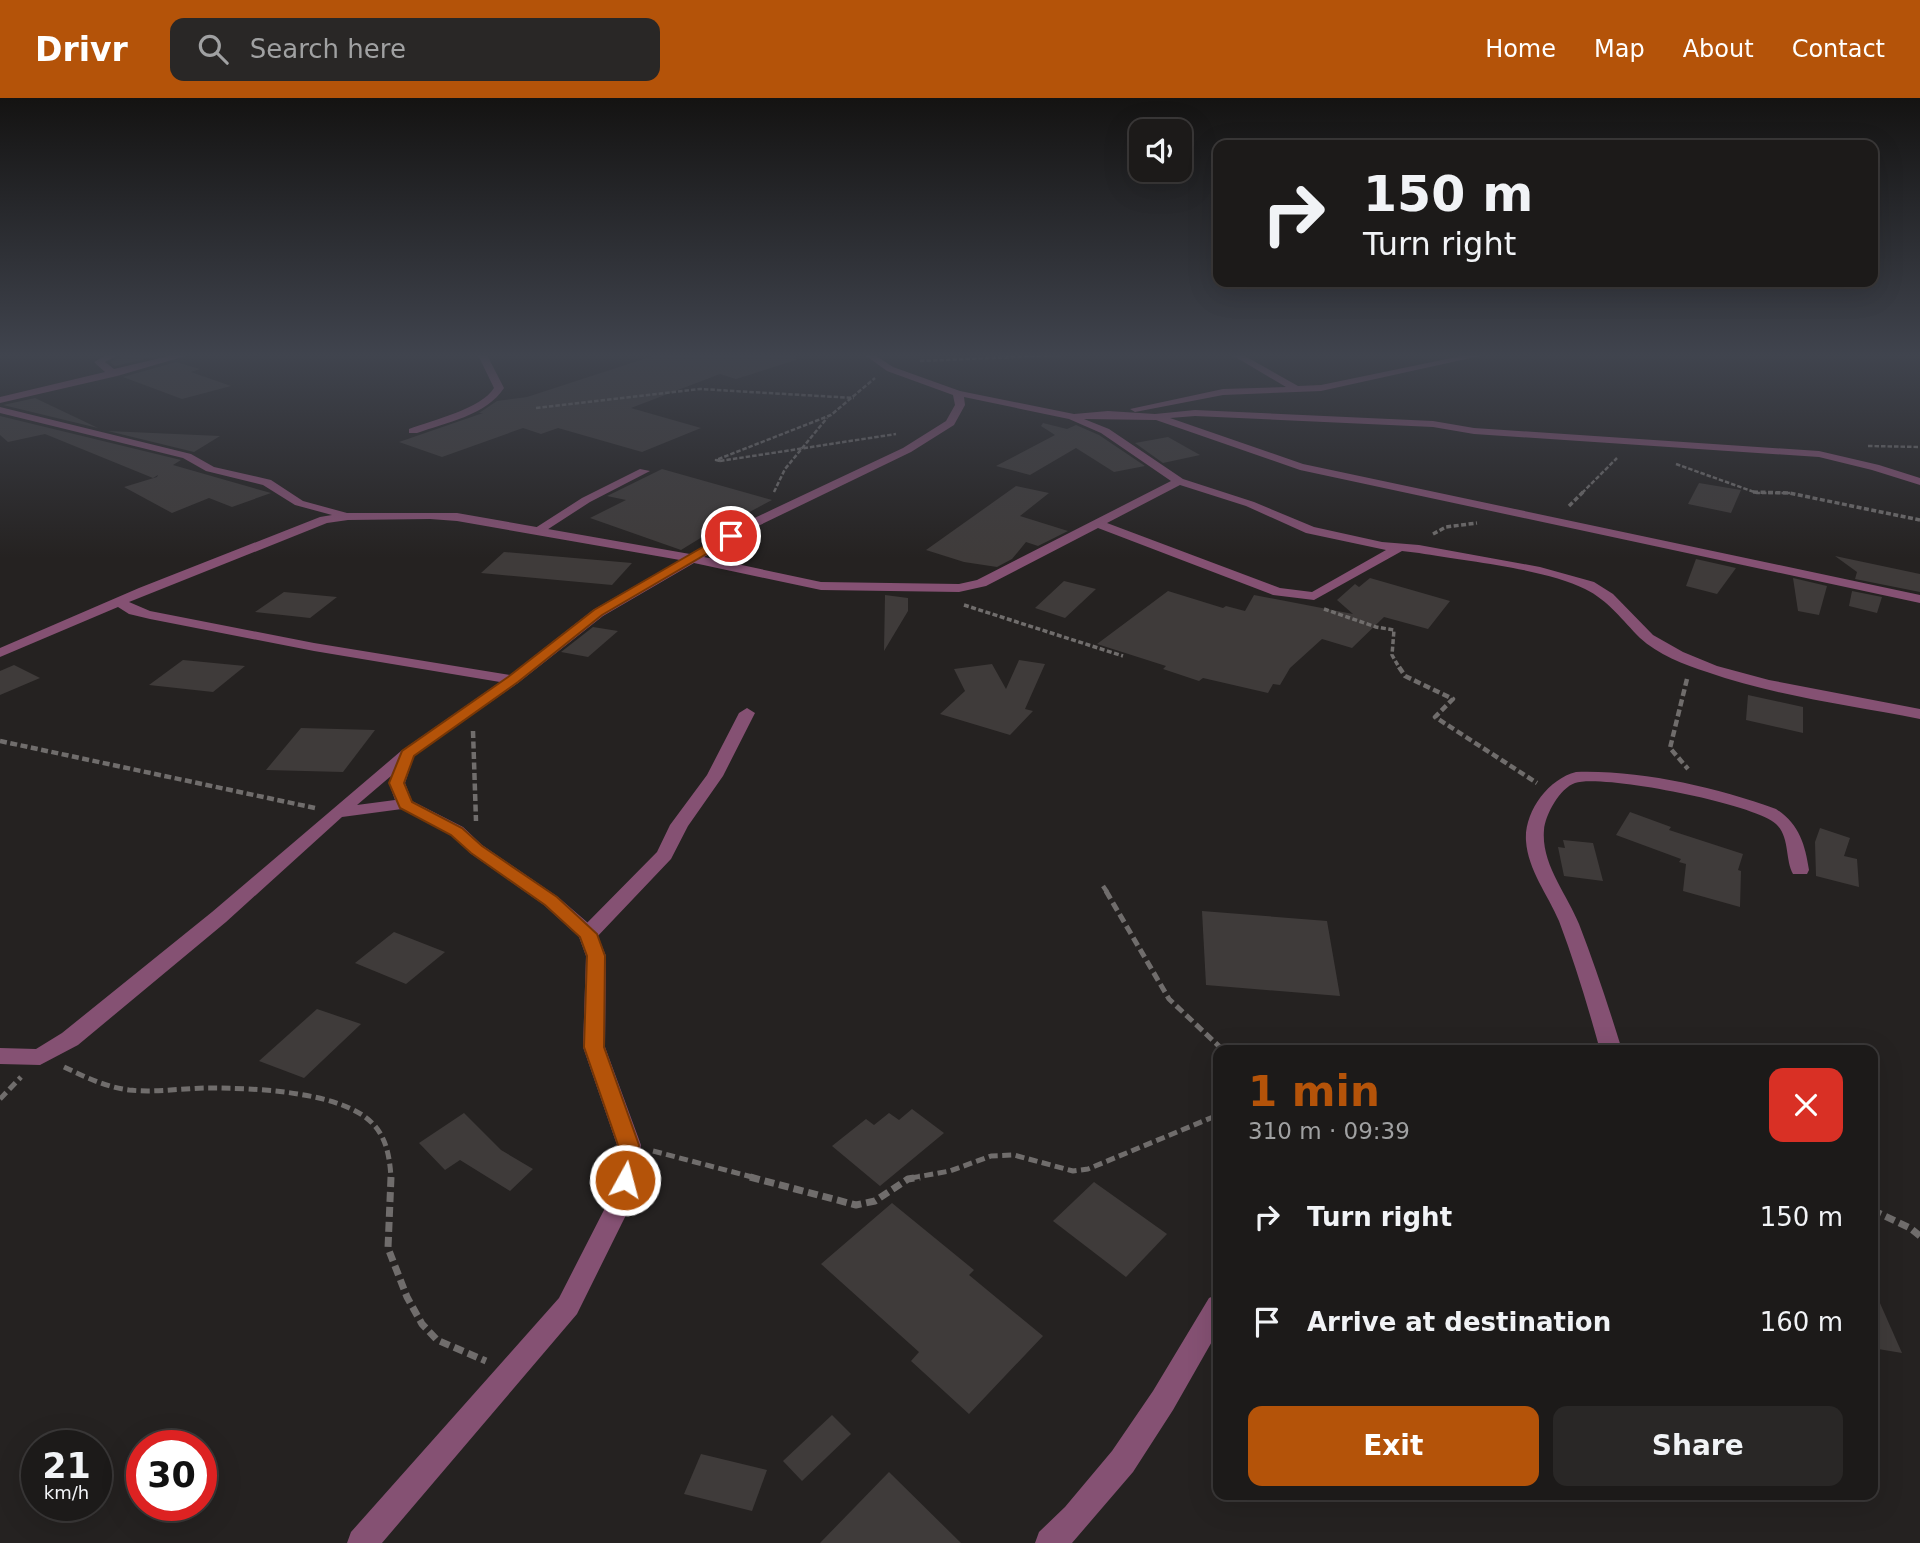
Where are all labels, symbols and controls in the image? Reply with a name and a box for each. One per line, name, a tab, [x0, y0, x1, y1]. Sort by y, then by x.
search box	[170, 18, 660, 81]
text: Drivr	[35, 30, 128, 69]
icon: search	[194, 30, 232, 68]
text: Search here	[250, 34, 406, 64]
text: Home	[1485, 35, 1556, 63]
text: Map	[1594, 35, 1645, 63]
text: About	[1683, 35, 1754, 63]
text: Contact	[1792, 35, 1885, 63]
map controls	[1129, 119, 1192, 182]
button: sound	[1129, 119, 1192, 182]
text: 150 m	[1363, 166, 1533, 223]
icon: right	[1248, 168, 1339, 259]
text: Turn right	[1363, 225, 1516, 263]
pin	[701, 506, 761, 566]
icon: arrive	[712, 517, 750, 555]
text: 1 min	[1248, 1067, 1380, 1116]
button: close	[1769, 1068, 1843, 1142]
text: 310 m · 09:39	[1248, 1118, 1410, 1144]
position arrow	[588, 1143, 662, 1217]
icon: right	[1248, 1198, 1286, 1236]
text: Turn right	[1307, 1202, 1452, 1232]
text: 150 m	[1760, 1202, 1843, 1232]
icon: arrive	[1248, 1303, 1286, 1341]
text: Arrive at destination	[1307, 1307, 1611, 1337]
text: 160 m	[1760, 1307, 1843, 1337]
button: Exit	[1248, 1406, 1539, 1486]
button: Share	[1553, 1406, 1843, 1486]
speed limit sign: 30	[126, 1430, 217, 1521]
text: 21	[42, 1446, 91, 1486]
text: km/h	[44, 1482, 89, 1503]

